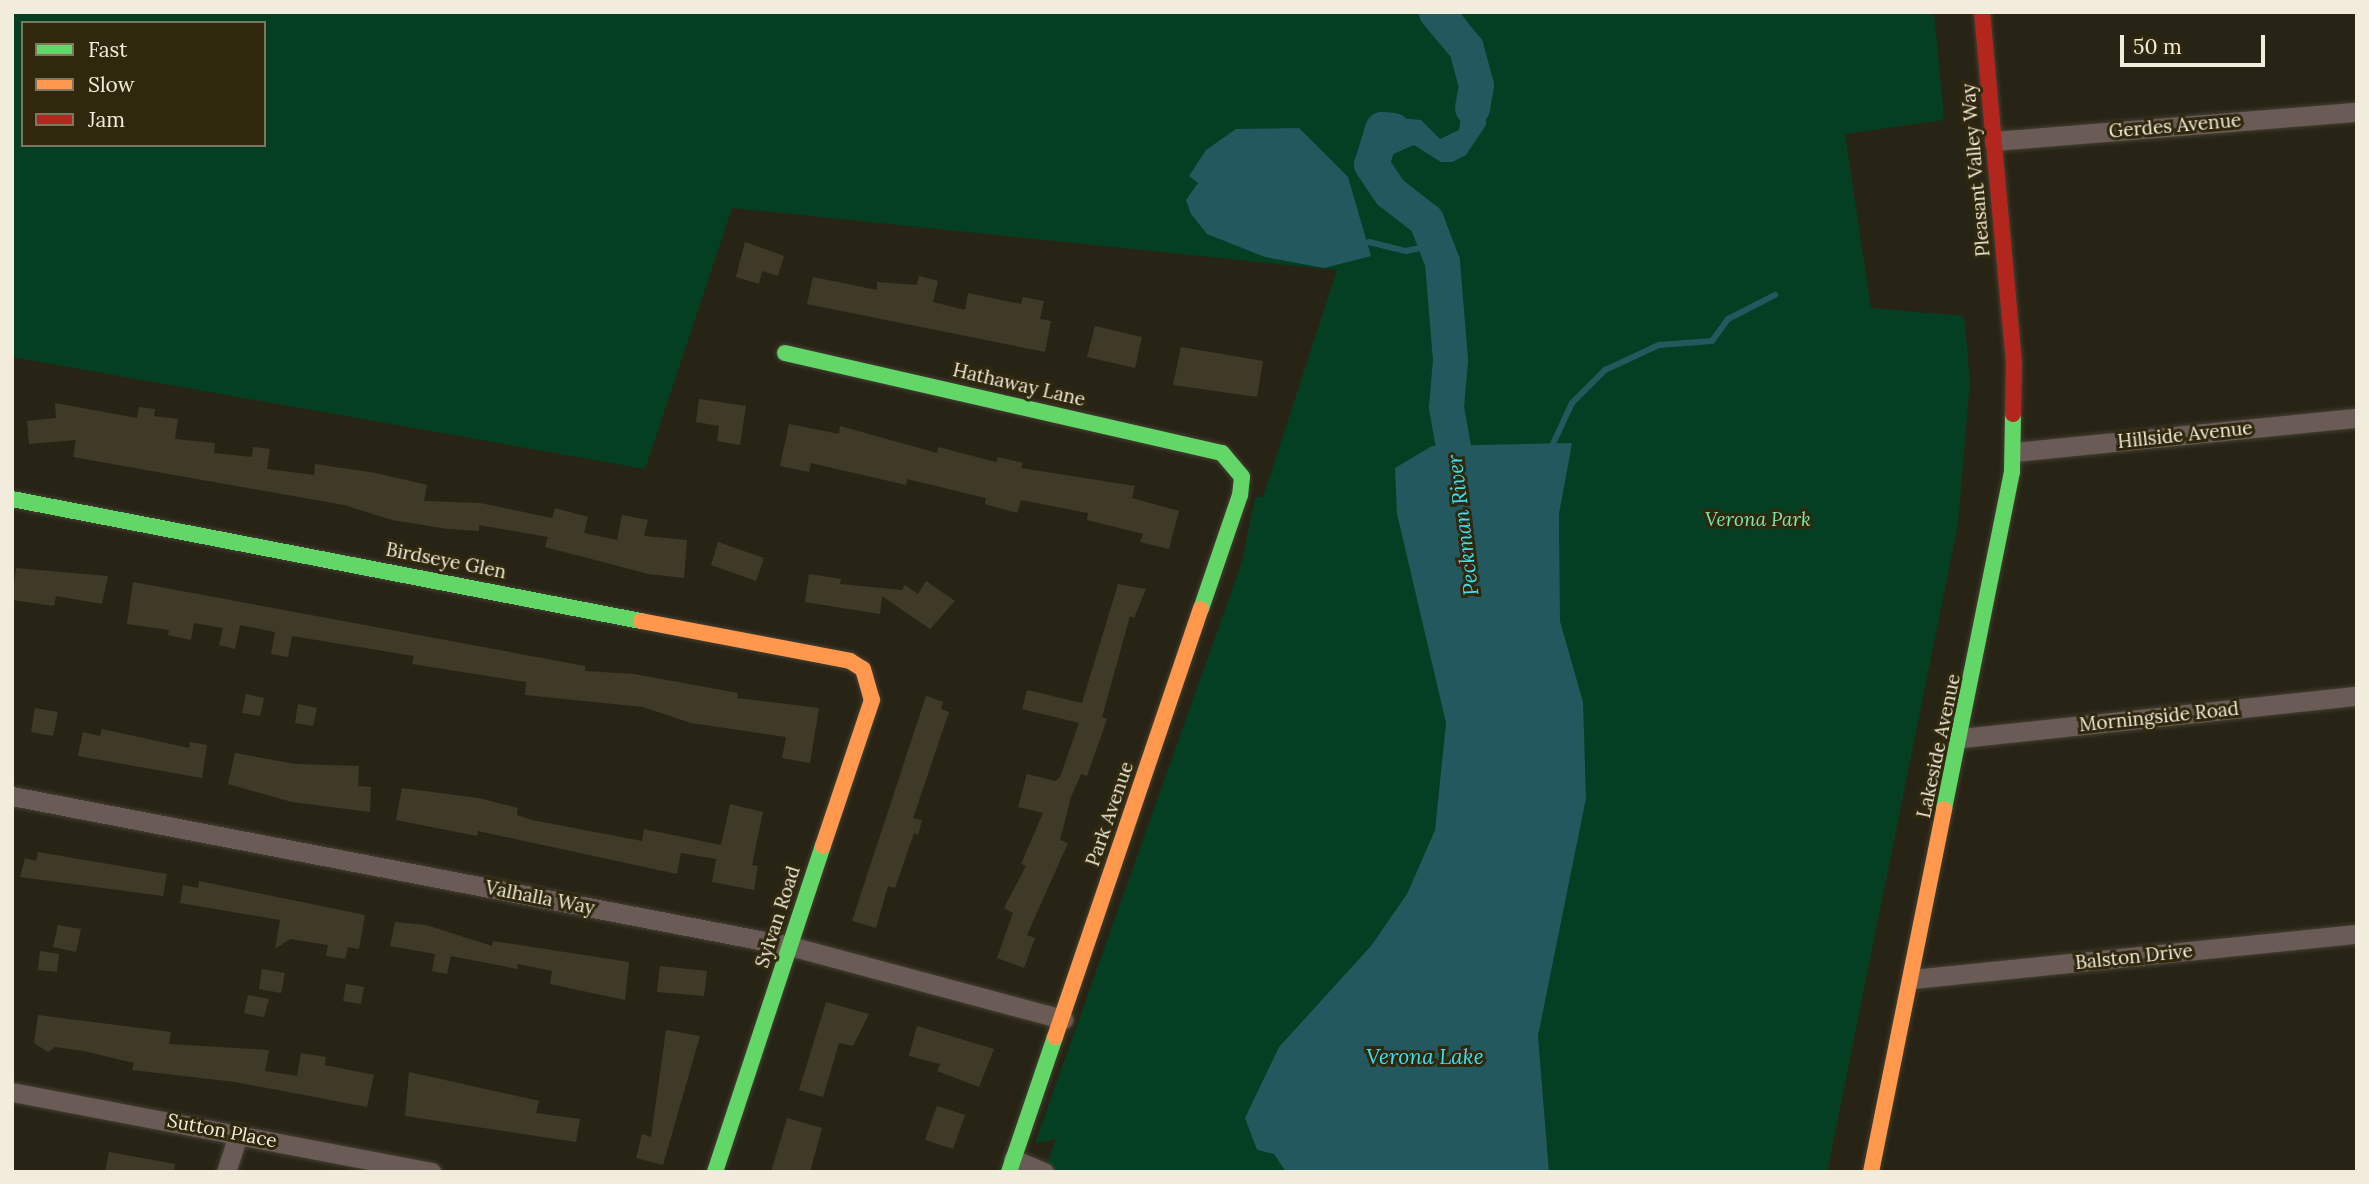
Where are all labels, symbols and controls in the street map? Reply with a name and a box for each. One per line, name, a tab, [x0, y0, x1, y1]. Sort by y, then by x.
legend	[21, 21, 266, 147]
scale bar	[2124, 21, 2269, 65]
text: 50 m	[2133, 33, 2182, 60]
text: Fast	[88, 36, 127, 63]
text: Slow	[88, 71, 135, 98]
street label: Pleasant Valley Way	[1957, 82, 1995, 258]
text: Jam	[88, 106, 125, 133]
street label: Gerdes Avenue	[2108, 109, 2242, 143]
street label: Hathaway Lane	[951, 359, 1087, 411]
street label: Hillside Avenue	[2116, 417, 2254, 453]
water label: Peckman River	[1442, 453, 1484, 597]
park label: Verona Park	[1705, 509, 1811, 531]
street label: Birdseye Glen	[384, 538, 508, 584]
street label: Lakeside Avenue	[1913, 672, 1965, 820]
street label: Morningside Road	[2078, 697, 2240, 737]
street label: Park Avenue	[1081, 759, 1139, 869]
street label: Sylvan Road	[751, 863, 805, 971]
street label: Valhalla Way	[483, 876, 597, 920]
street label: Balston Drive	[2074, 939, 2194, 975]
water label: Verona Lake	[1366, 1044, 1484, 1070]
street label: Sutton Place	[165, 1109, 279, 1153]

